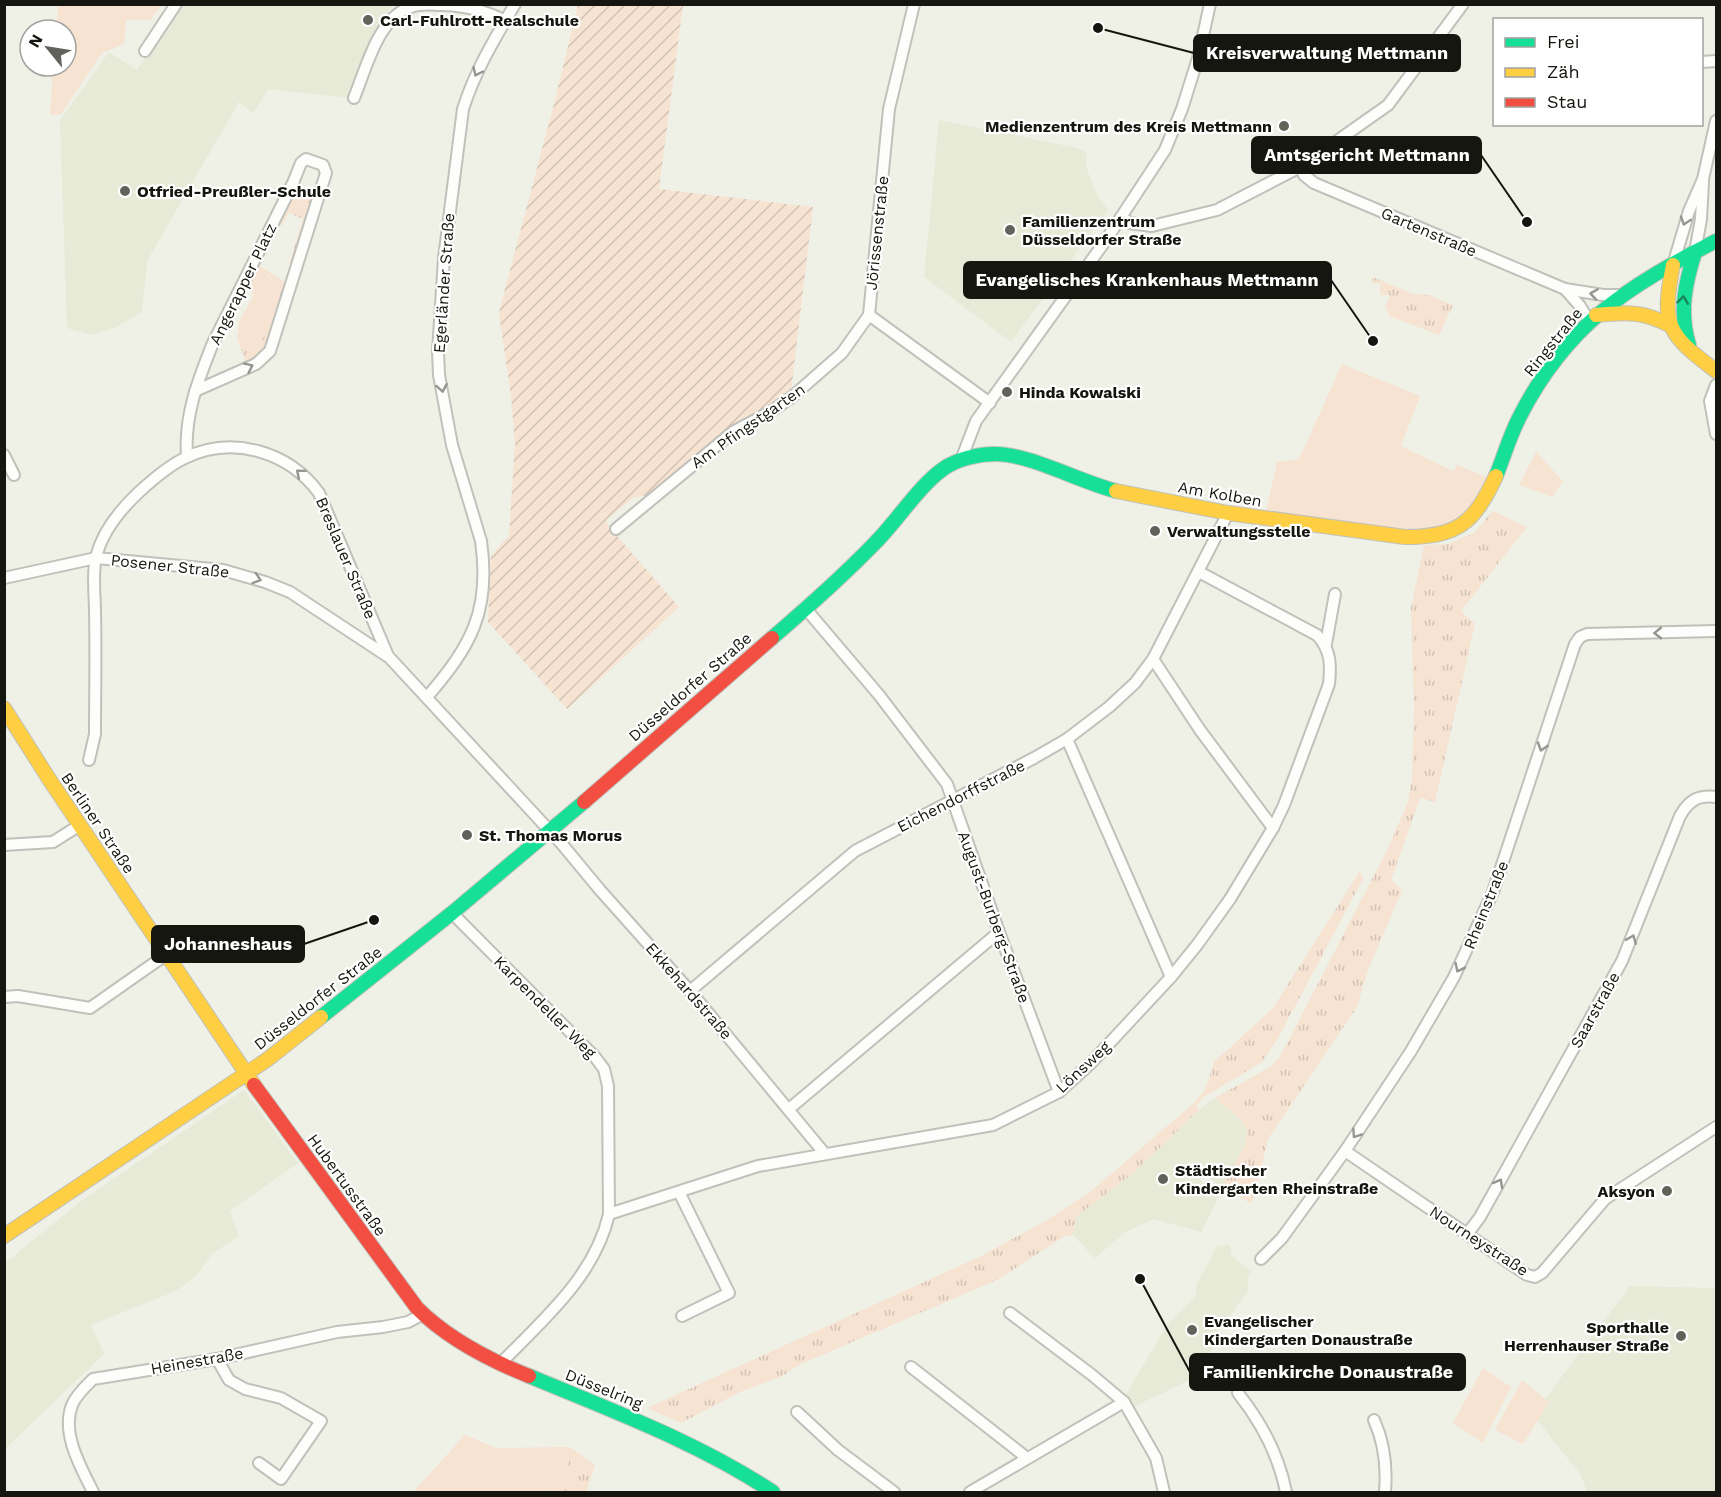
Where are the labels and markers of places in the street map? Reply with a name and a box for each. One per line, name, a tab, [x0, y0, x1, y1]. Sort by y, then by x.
place label: Carl-Fuhlrott-Realschule	[380, 11, 579, 30]
marker: Carl-Fuhlrott-Realschule	[361, 13, 375, 27]
callout: Kreisverwaltung Mettmann	[1194, 35, 1460, 71]
place label: Medienzentrum des Kreis Mettmann	[985, 117, 1272, 136]
marker: Medienzentrum des Kreis Mettmann	[1277, 119, 1291, 133]
callout: Amtsgericht Mettmann	[1252, 137, 1481, 173]
place label: Otfried-Preußler-Schule	[137, 182, 331, 201]
marker: Otfried-Preußler-Schule	[118, 184, 132, 198]
place label: Familienzentrum Düsseldorfer Straße	[1022, 212, 1182, 249]
marker: Familienzentrum Düsseldorfer Straße	[1003, 223, 1017, 237]
callout: Evangelisches Krankenhaus Mettmann	[964, 262, 1331, 298]
place label: Hinda Kowalski	[1019, 383, 1141, 402]
marker: Hinda Kowalski	[1000, 385, 1014, 399]
place label: Verwaltungsstelle	[1167, 522, 1311, 541]
marker: Verwaltungsstelle	[1148, 524, 1162, 538]
place label: St. Thomas Morus	[479, 826, 622, 845]
marker: St. Thomas Morus	[460, 828, 474, 842]
callout: Johanneshaus	[152, 926, 304, 962]
place label: Städtischer Kindergarten Rheinstraße	[1175, 1161, 1378, 1198]
marker: Städtischer Kindergarten Rheinstraße	[1156, 1172, 1170, 1186]
place label: Aksyon	[1598, 1182, 1655, 1201]
marker: Aksyon	[1660, 1184, 1674, 1198]
place label: Evangelischer Kindergarten Donaustraße	[1204, 1312, 1413, 1349]
place label: Sporthalle Herrenhauser Straße	[1504, 1318, 1669, 1355]
marker: Evangelischer Kindergarten Donaustraße	[1185, 1323, 1199, 1337]
marker: Sporthalle Herrenhauser Straße	[1674, 1329, 1688, 1343]
callout: Familienkirche Donaustraße	[1190, 1354, 1465, 1390]

